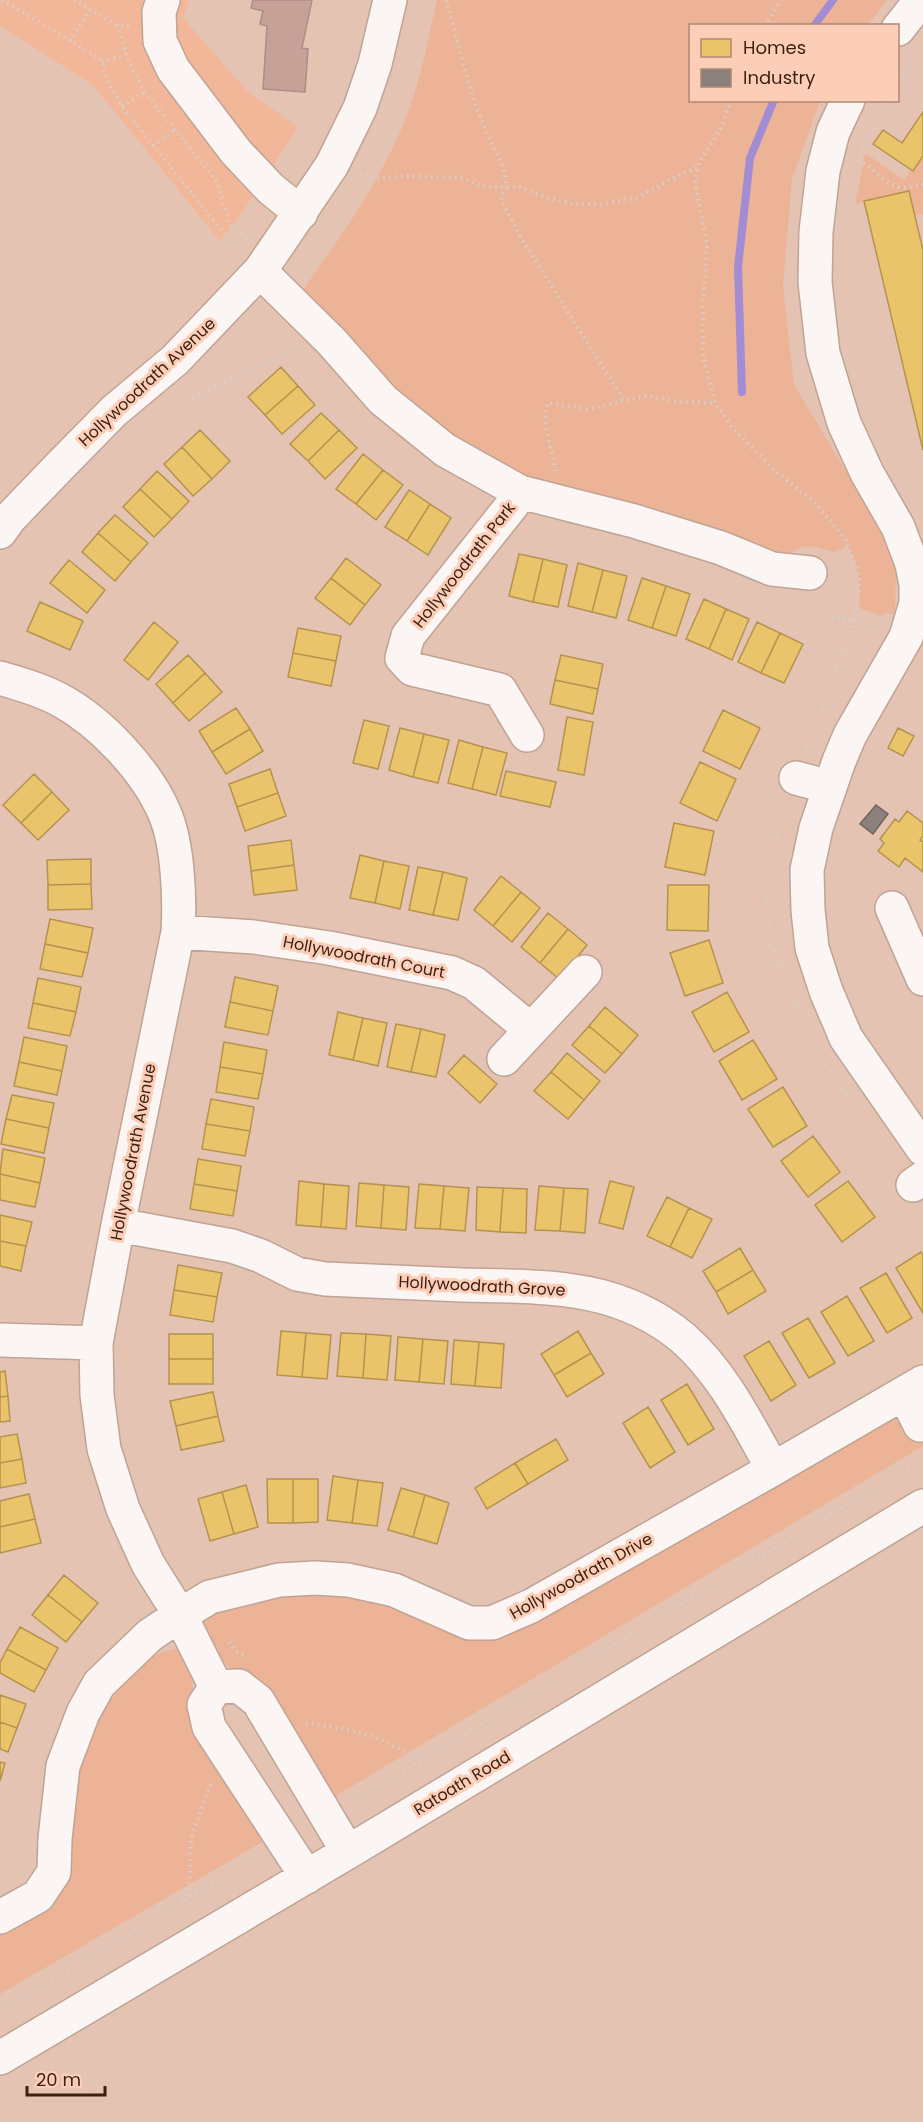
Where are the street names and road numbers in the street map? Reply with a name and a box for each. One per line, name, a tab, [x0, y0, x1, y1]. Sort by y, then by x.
street label: Hollywoodrath Avenue	[73, 312, 221, 452]
street label: Hollywoodrath Park	[408, 497, 521, 633]
street label: Hollywoodrath Court	[281, 930, 447, 984]
street label: Hollywoodrath Avenue	[105, 1061, 161, 1242]
street label: Hollywoodrath Grove	[398, 1270, 566, 1302]
street label: Hollywoodrath Drive	[506, 1527, 657, 1625]
street label: Ratoath Road	[409, 1745, 515, 1821]

